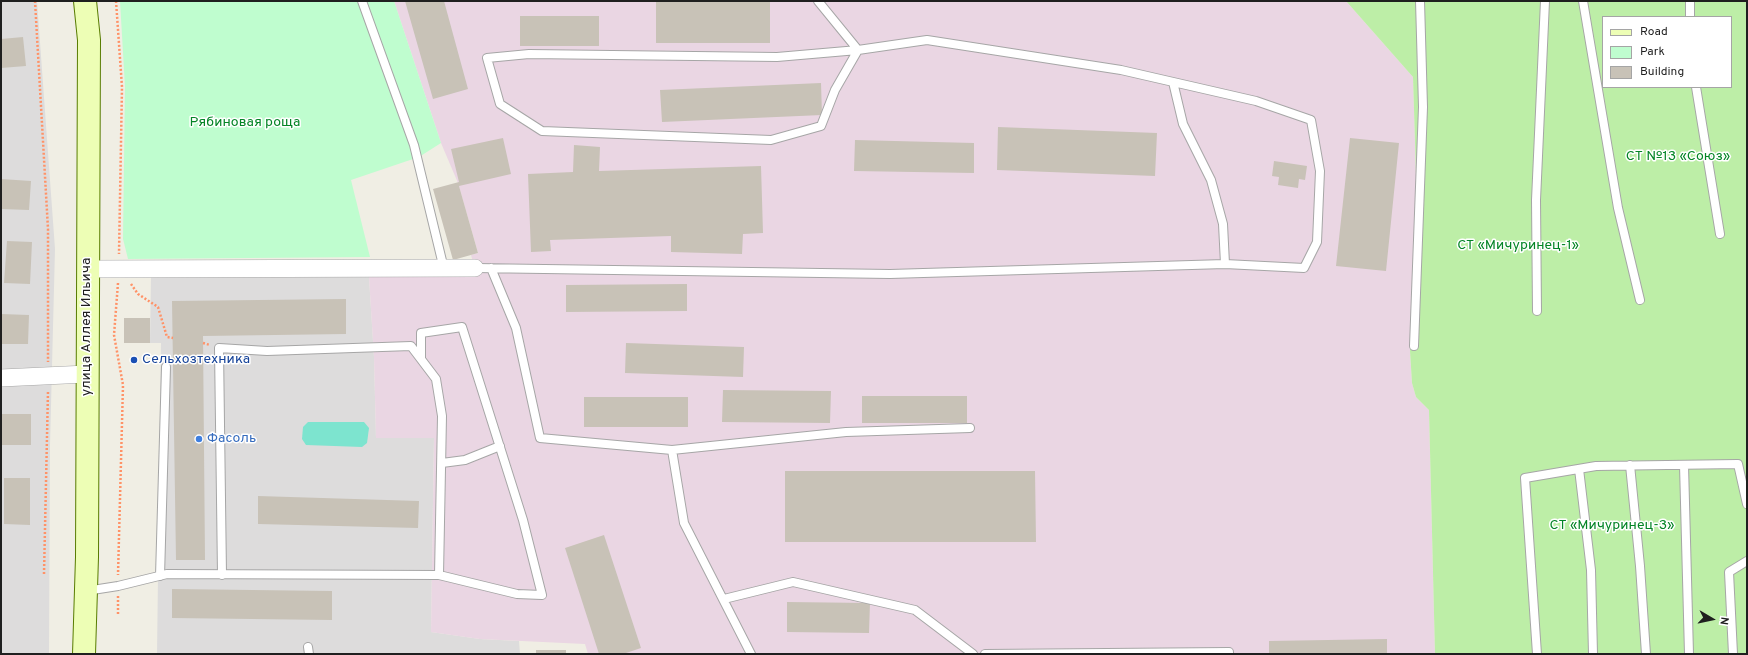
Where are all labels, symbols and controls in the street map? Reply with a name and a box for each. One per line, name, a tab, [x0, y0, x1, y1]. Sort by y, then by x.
legend	[1602, 16, 1732, 88]
text: Road	[1640, 24, 1668, 40]
text: Park	[1640, 44, 1665, 60]
text: Building	[1640, 64, 1684, 80]
park label: Рябиновая роща	[190, 115, 300, 131]
park label: СТ №13 «Союз»	[1626, 149, 1730, 165]
park label: СТ «Мичуринец-1»	[1457, 238, 1579, 254]
street label: улица Аллея Ильича	[79, 258, 95, 396]
place label: Сельхозтехника	[142, 352, 250, 368]
marker: Сельхозтехника	[129, 355, 139, 365]
place label: Фасоль	[207, 431, 256, 447]
marker: Фасоль	[194, 434, 204, 444]
park label: СТ «Мичуринец-3»	[1550, 518, 1674, 534]
north arrow	[1692, 599, 1732, 639]
text: N	[1716, 616, 1731, 626]

